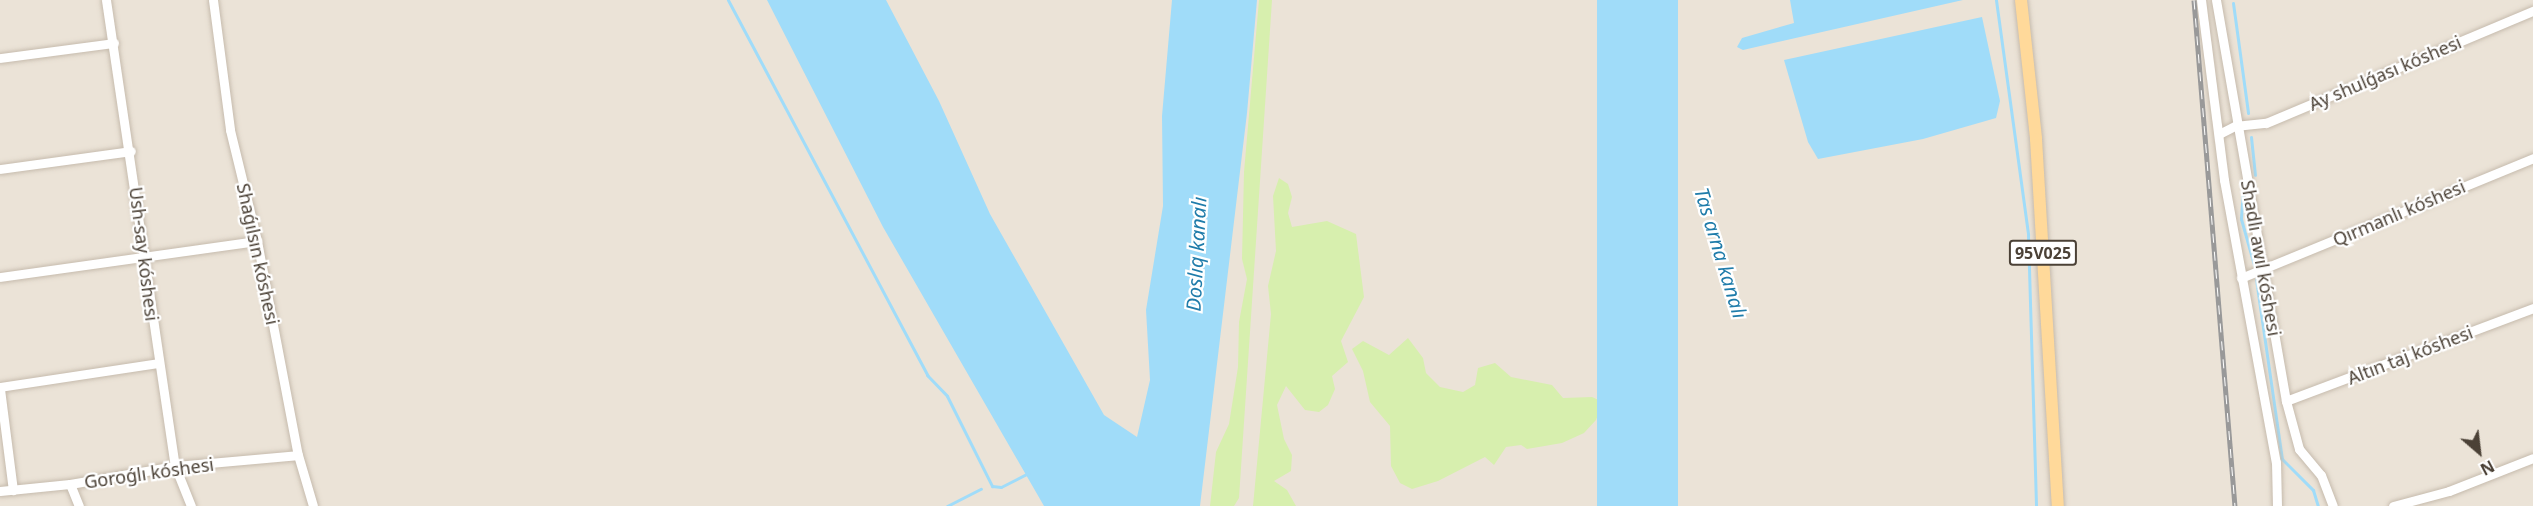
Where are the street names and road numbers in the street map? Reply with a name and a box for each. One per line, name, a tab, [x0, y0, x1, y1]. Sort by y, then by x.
street label: Ay shulǵası kóshesi	[2305, 31, 2465, 115]
street label: Qırmanlı kóshesi	[2330, 175, 2468, 251]
street label: Shadlı awıl kóshesi	[2237, 178, 2285, 338]
street label: Shaǵılsın kóshesi	[232, 181, 284, 327]
street label: Ush-say kóshesi	[125, 186, 163, 322]
road number: 95V025	[2008, 240, 2078, 266]
street label: Altın taj kóshesi	[2344, 321, 2476, 389]
street label: Goroǵlı kóshesi	[83, 453, 215, 493]

